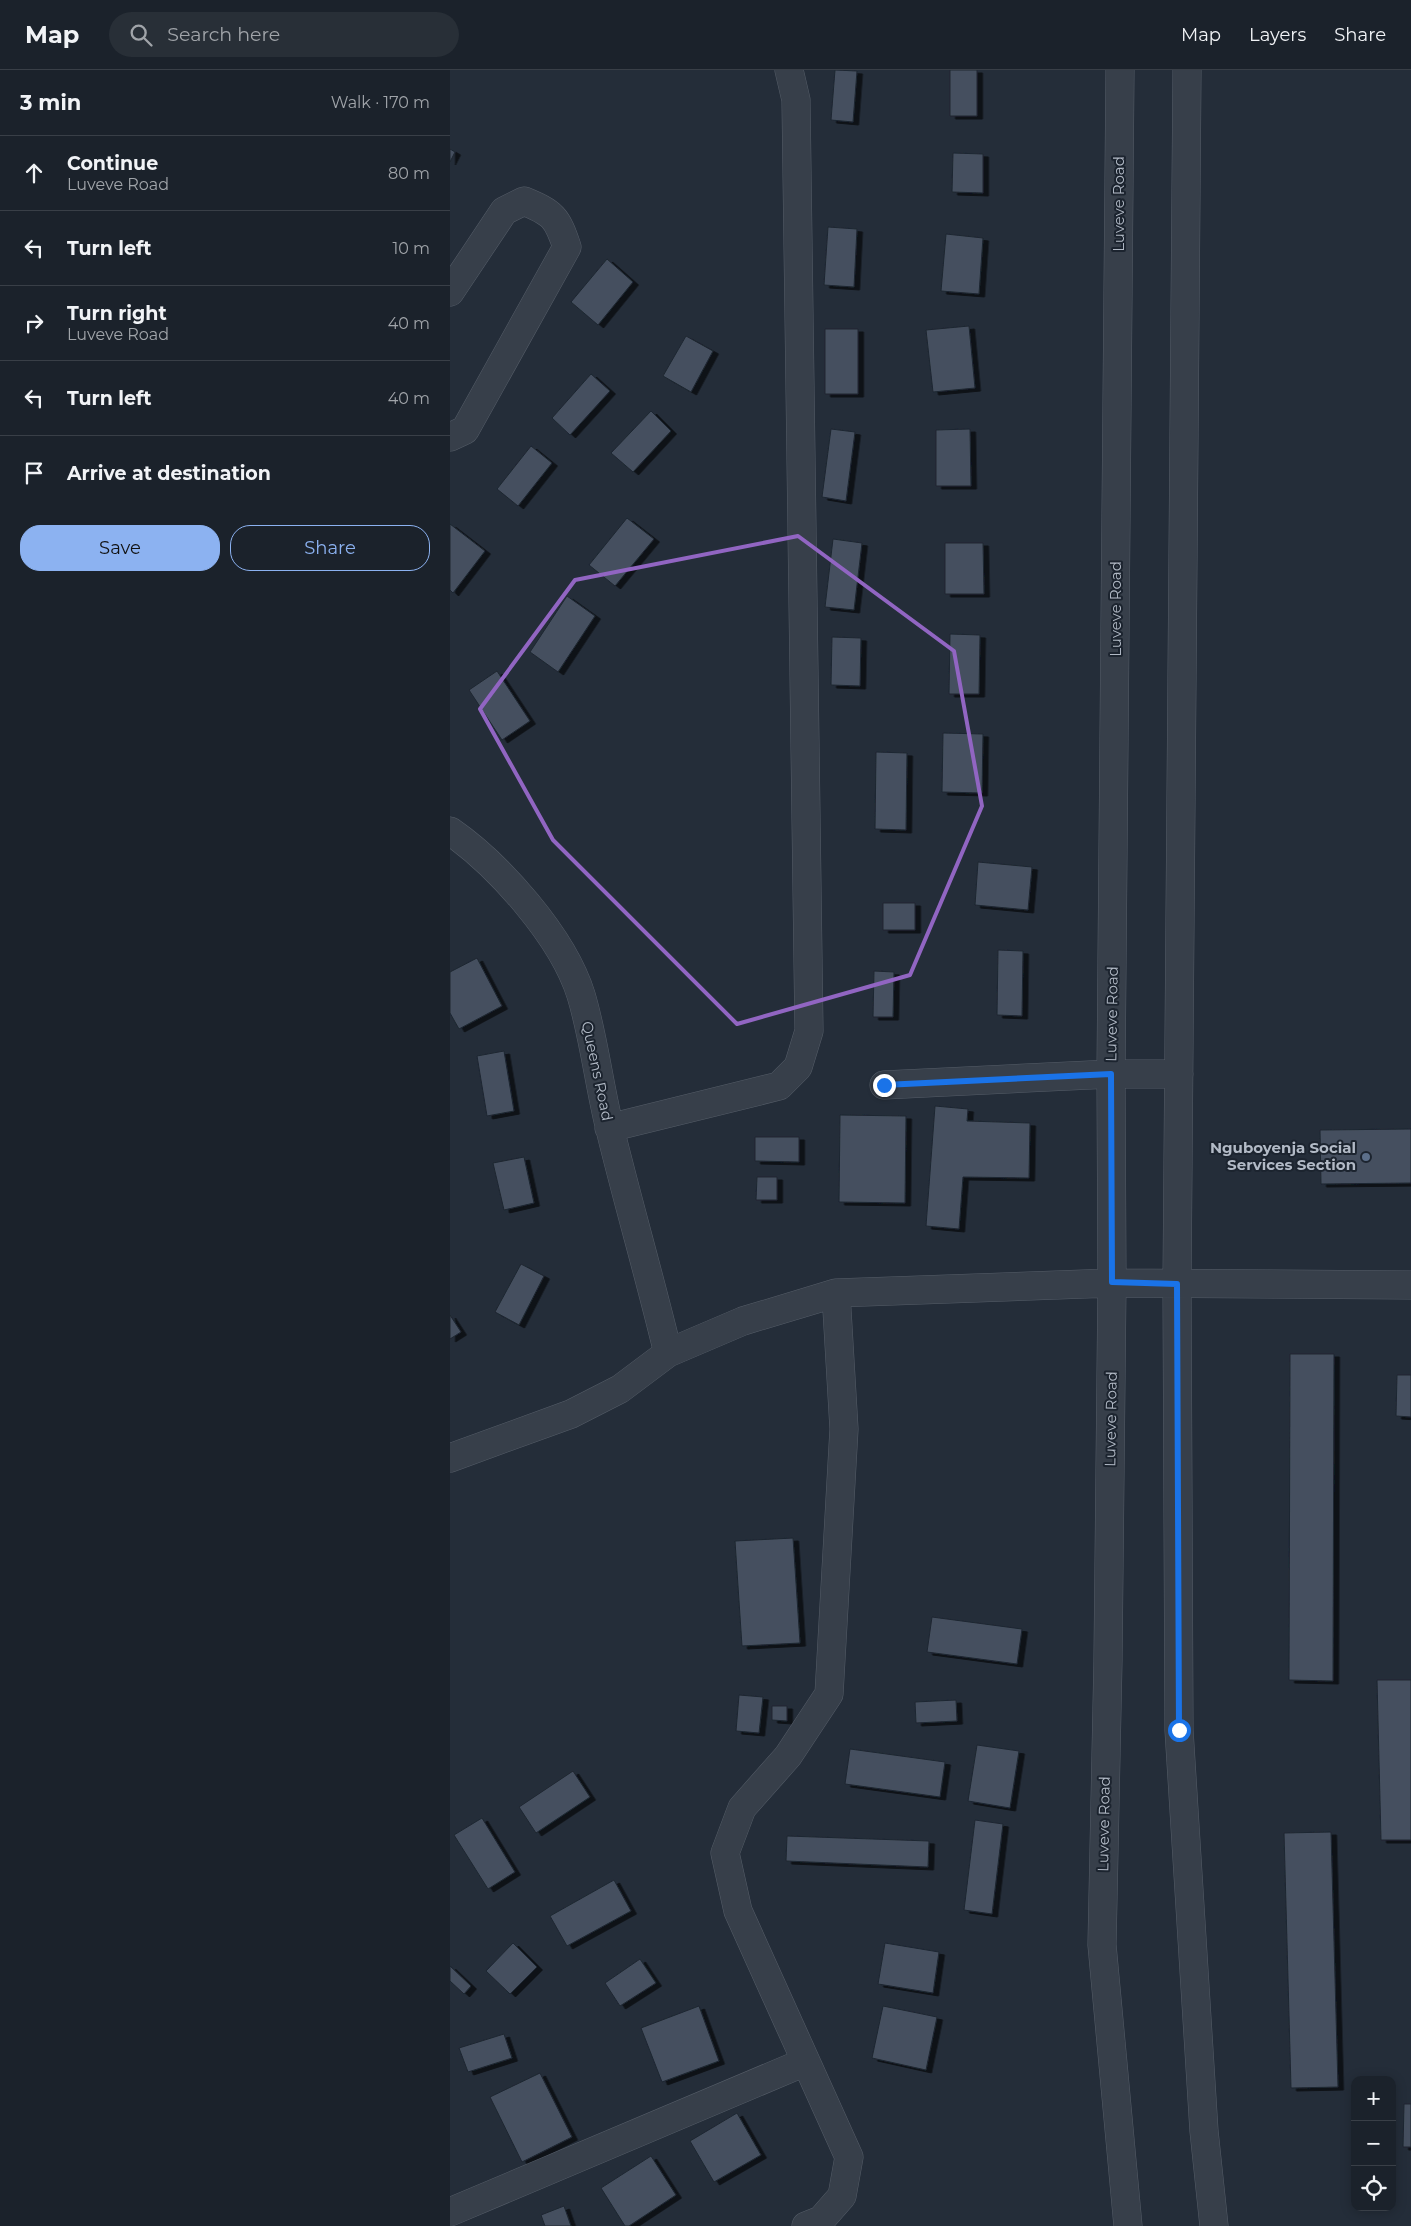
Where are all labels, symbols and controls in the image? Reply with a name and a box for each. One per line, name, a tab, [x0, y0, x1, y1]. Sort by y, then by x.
search box	[109, 12, 459, 57]
text: Map	[25, 20, 79, 49]
icon: search	[127, 21, 155, 49]
text: Search here	[167, 23, 280, 46]
text: Map	[1181, 24, 1221, 46]
text: Layers	[1249, 24, 1306, 46]
text: Share	[1334, 24, 1386, 46]
text: 3 min	[20, 90, 81, 115]
text: Walk · 170 m	[331, 93, 430, 112]
text: Continue	[67, 152, 158, 175]
street label: Luveve Road	[1109, 156, 1128, 252]
icon: ahead	[20, 159, 48, 187]
text: 80 m	[388, 164, 430, 183]
text: Luveve Road	[67, 175, 169, 194]
icon: left	[20, 234, 48, 262]
text: Turn left	[67, 237, 152, 260]
text: 10 m	[392, 239, 430, 258]
text: Turn right	[67, 302, 167, 325]
icon: right	[20, 309, 48, 337]
text: 40 m	[388, 314, 430, 333]
text: Luveve Road	[67, 325, 169, 344]
icon: left	[20, 384, 48, 412]
text: Turn left	[67, 387, 152, 410]
text: 40 m	[388, 389, 430, 408]
icon: arrive	[20, 459, 48, 487]
text: Arrive at destination	[67, 462, 271, 485]
button: Save	[20, 525, 220, 571]
button: Share	[230, 525, 430, 571]
street label: Luveve Road	[1106, 561, 1125, 657]
street label: Luveve Road	[1101, 966, 1122, 1062]
street label: Queens Road	[578, 1019, 617, 1122]
route end	[873, 1074, 896, 1097]
place label: Nguboyenja Social Services Section	[1210, 1138, 1356, 1174]
marker: Nguboyenja Social Services Section	[1360, 1151, 1372, 1163]
street label: Luveve Road	[1100, 1371, 1121, 1467]
route start	[1168, 1719, 1191, 1742]
street label: Luveve Road	[1093, 1776, 1114, 1872]
map controls	[1351, 2076, 1396, 2211]
button: +	[1351, 2076, 1396, 2121]
button: −	[1351, 2121, 1396, 2166]
button: locate	[1351, 2166, 1396, 2211]

